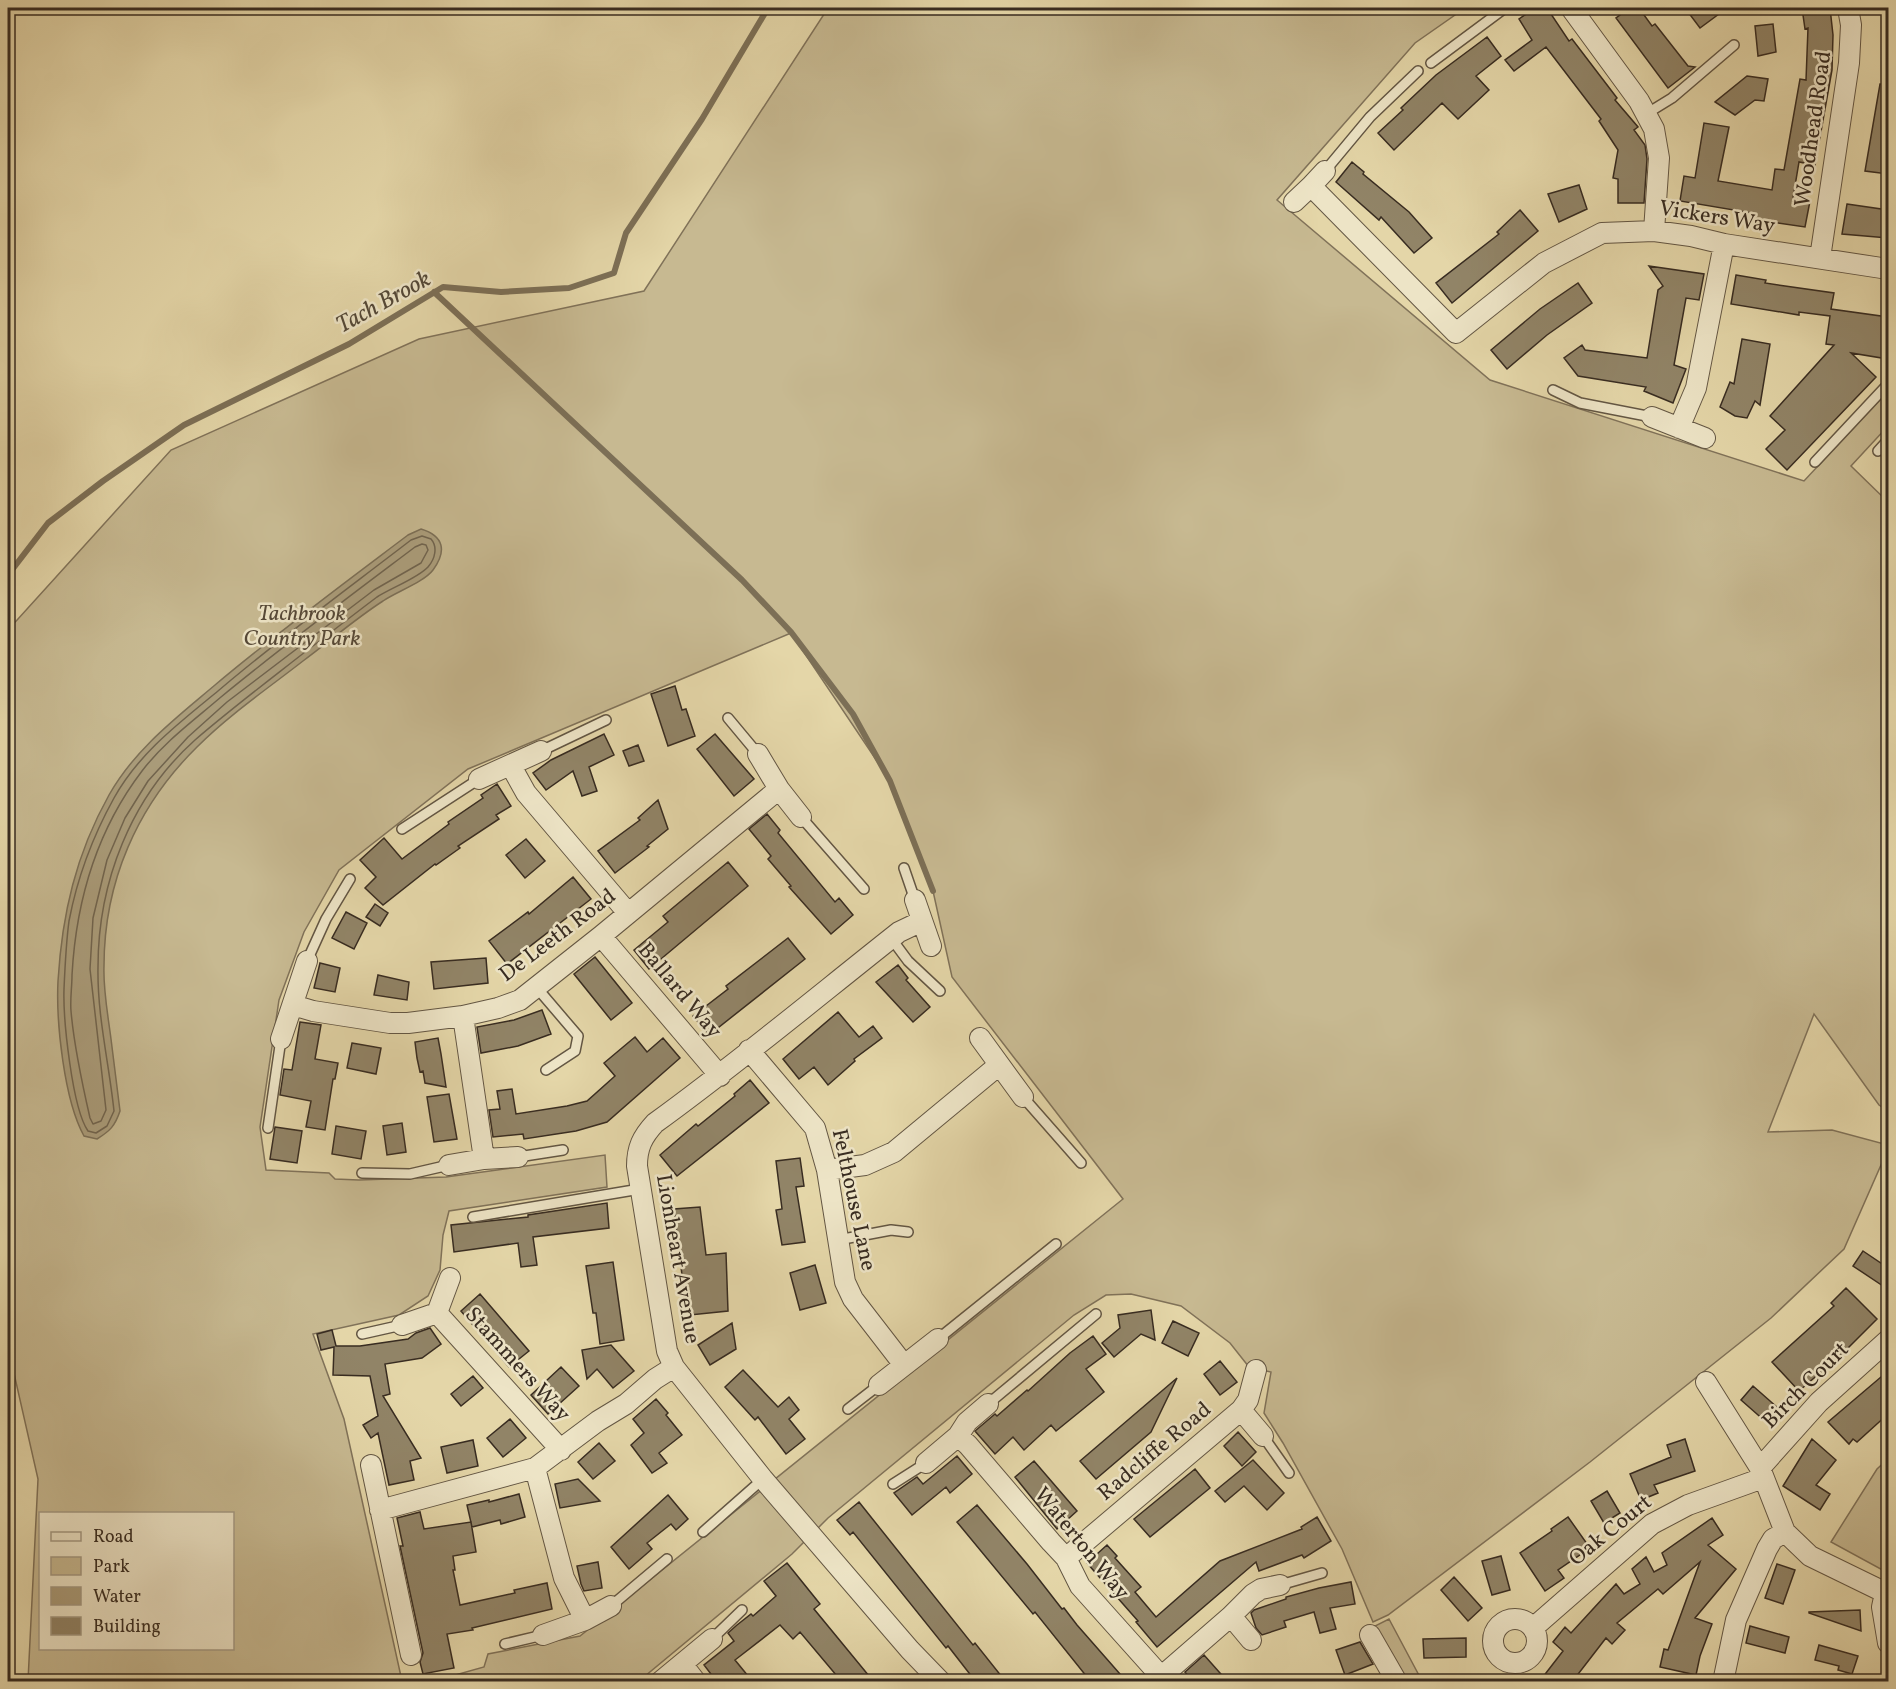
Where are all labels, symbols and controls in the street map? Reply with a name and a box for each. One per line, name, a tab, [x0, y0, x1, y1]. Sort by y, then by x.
street label: Woodhead Road	[1788, 49, 1840, 209]
street label: Vickers Way	[1657, 194, 1777, 242]
water label: Tach Brook	[330, 263, 438, 343]
park label: Tachbrook Country Park	[243, 599, 361, 655]
street label: De Leeth Road	[493, 882, 623, 990]
street label: Ballard Way	[630, 936, 728, 1046]
street label: Felthouse Lane	[823, 1126, 883, 1274]
street label: Lionheart Avenue	[647, 1172, 707, 1346]
street label: Stammers Way	[457, 1301, 577, 1429]
street label: Birch Court	[1756, 1335, 1857, 1436]
street label: Radcliffe Road	[1091, 1395, 1219, 1509]
street label: Waterton Way	[1026, 1481, 1136, 1607]
street label: Oak Court	[1563, 1488, 1659, 1574]
legend	[39, 1512, 234, 1650]
text: Road	[93, 1525, 134, 1550]
text: Park	[93, 1555, 130, 1580]
text: Water	[93, 1585, 141, 1610]
text: Building	[93, 1615, 161, 1640]

